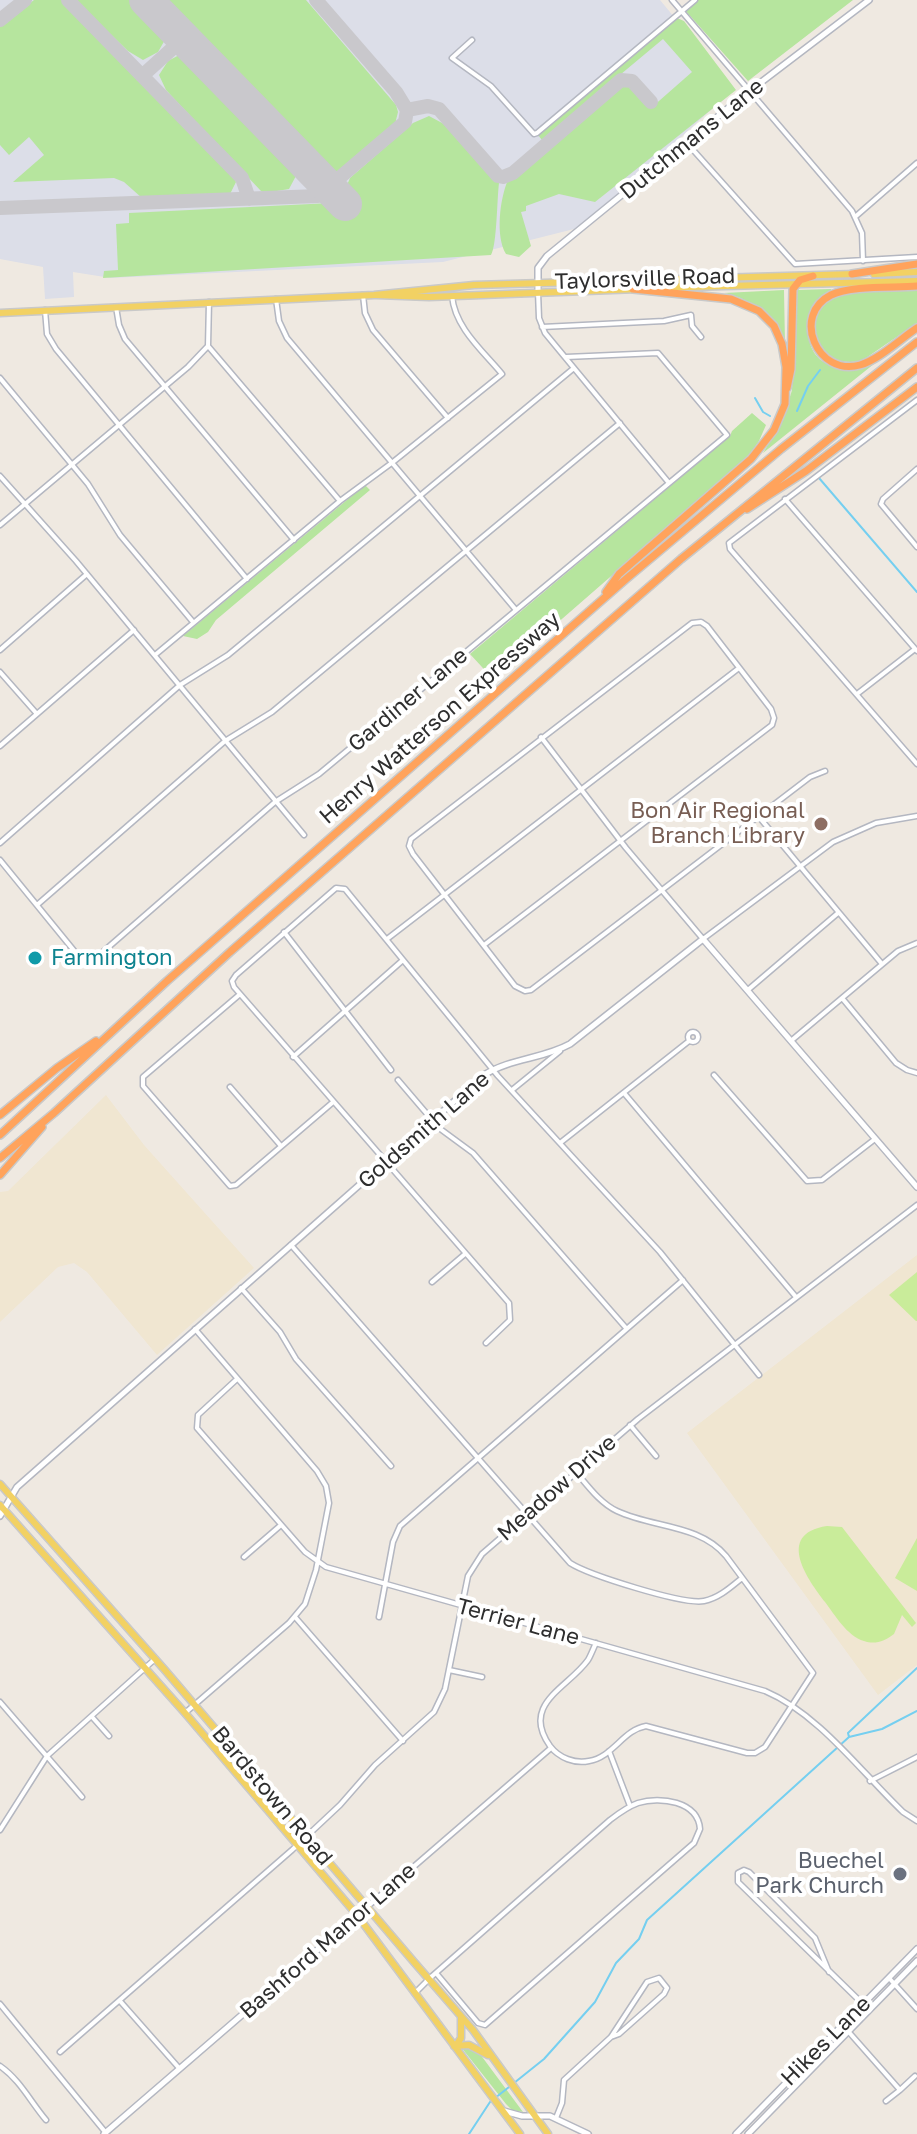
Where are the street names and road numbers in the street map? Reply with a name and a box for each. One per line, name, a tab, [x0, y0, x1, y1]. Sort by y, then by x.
street label: Dutchmans Lane	[615, 73, 769, 205]
street label: Taylorsville Road	[554, 263, 736, 295]
street label: Henry Watterson Expressway	[314, 606, 566, 830]
street label: Gardiner Lane	[343, 642, 473, 758]
street label: Goldsmith Lane	[353, 1066, 495, 1194]
street label: Meadow Drive	[492, 1429, 622, 1547]
street label: Terrier Lane	[454, 1593, 582, 1651]
street label: Bardstown Road	[206, 1721, 338, 1871]
street label: Bashford Manor Lane	[235, 1857, 421, 2025]
street label: Hikes Lane	[776, 1991, 876, 2091]

